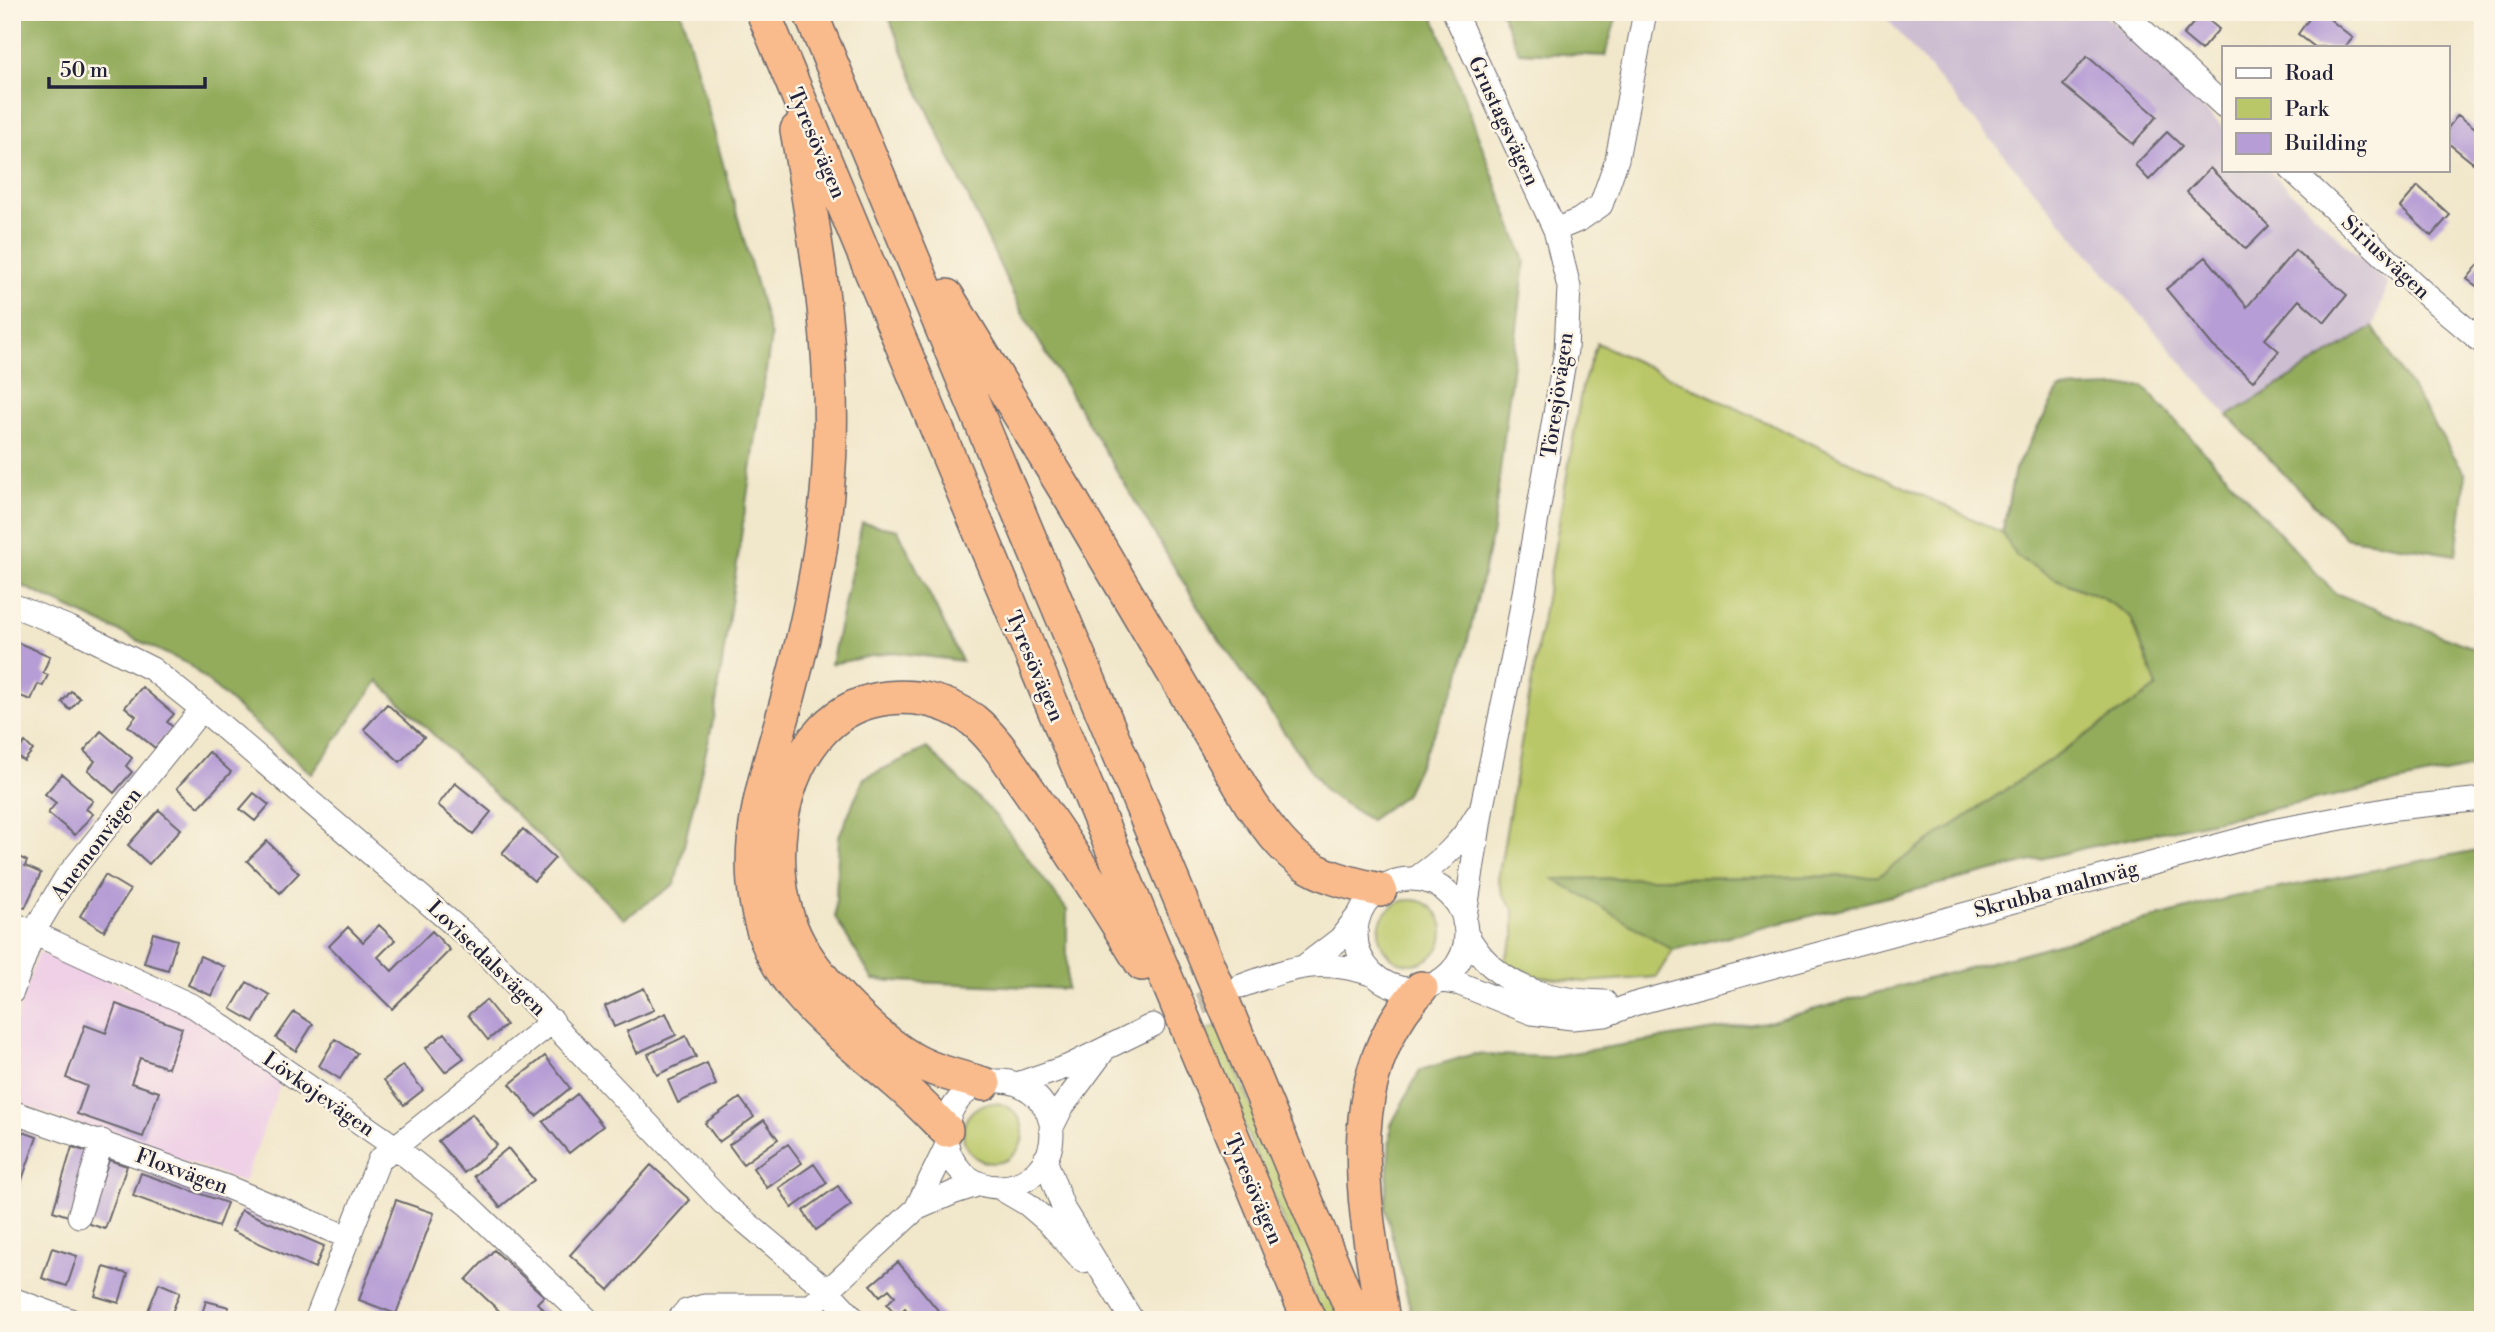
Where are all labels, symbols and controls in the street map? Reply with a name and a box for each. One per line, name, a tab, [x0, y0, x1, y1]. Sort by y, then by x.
scale bar	[49, 46, 205, 90]
legend	[2222, 46, 2450, 172]
street label: Grustagsvägen	[1462, 52, 1545, 191]
text: 50 m	[60, 58, 108, 84]
text: Road	[2285, 61, 2334, 87]
street label: Tyresövägen	[781, 84, 851, 203]
text: Park	[2285, 97, 2330, 123]
text: Building	[2284, 131, 2367, 157]
street label: Siriusvägen	[2336, 210, 2435, 306]
street label: Töresjövägen	[1536, 330, 1580, 460]
street label: Tyresövägen	[999, 607, 1069, 726]
street label: Anemonvägen	[45, 783, 148, 907]
street label: Skrubba malmväg	[1971, 856, 2141, 924]
street label: Lovisedalsvägen	[421, 895, 552, 1022]
street label: Lövkojevägen	[258, 1047, 380, 1143]
street label: Tyresövägen	[1218, 1130, 1288, 1249]
street label: Floxvägen	[132, 1143, 232, 1201]

